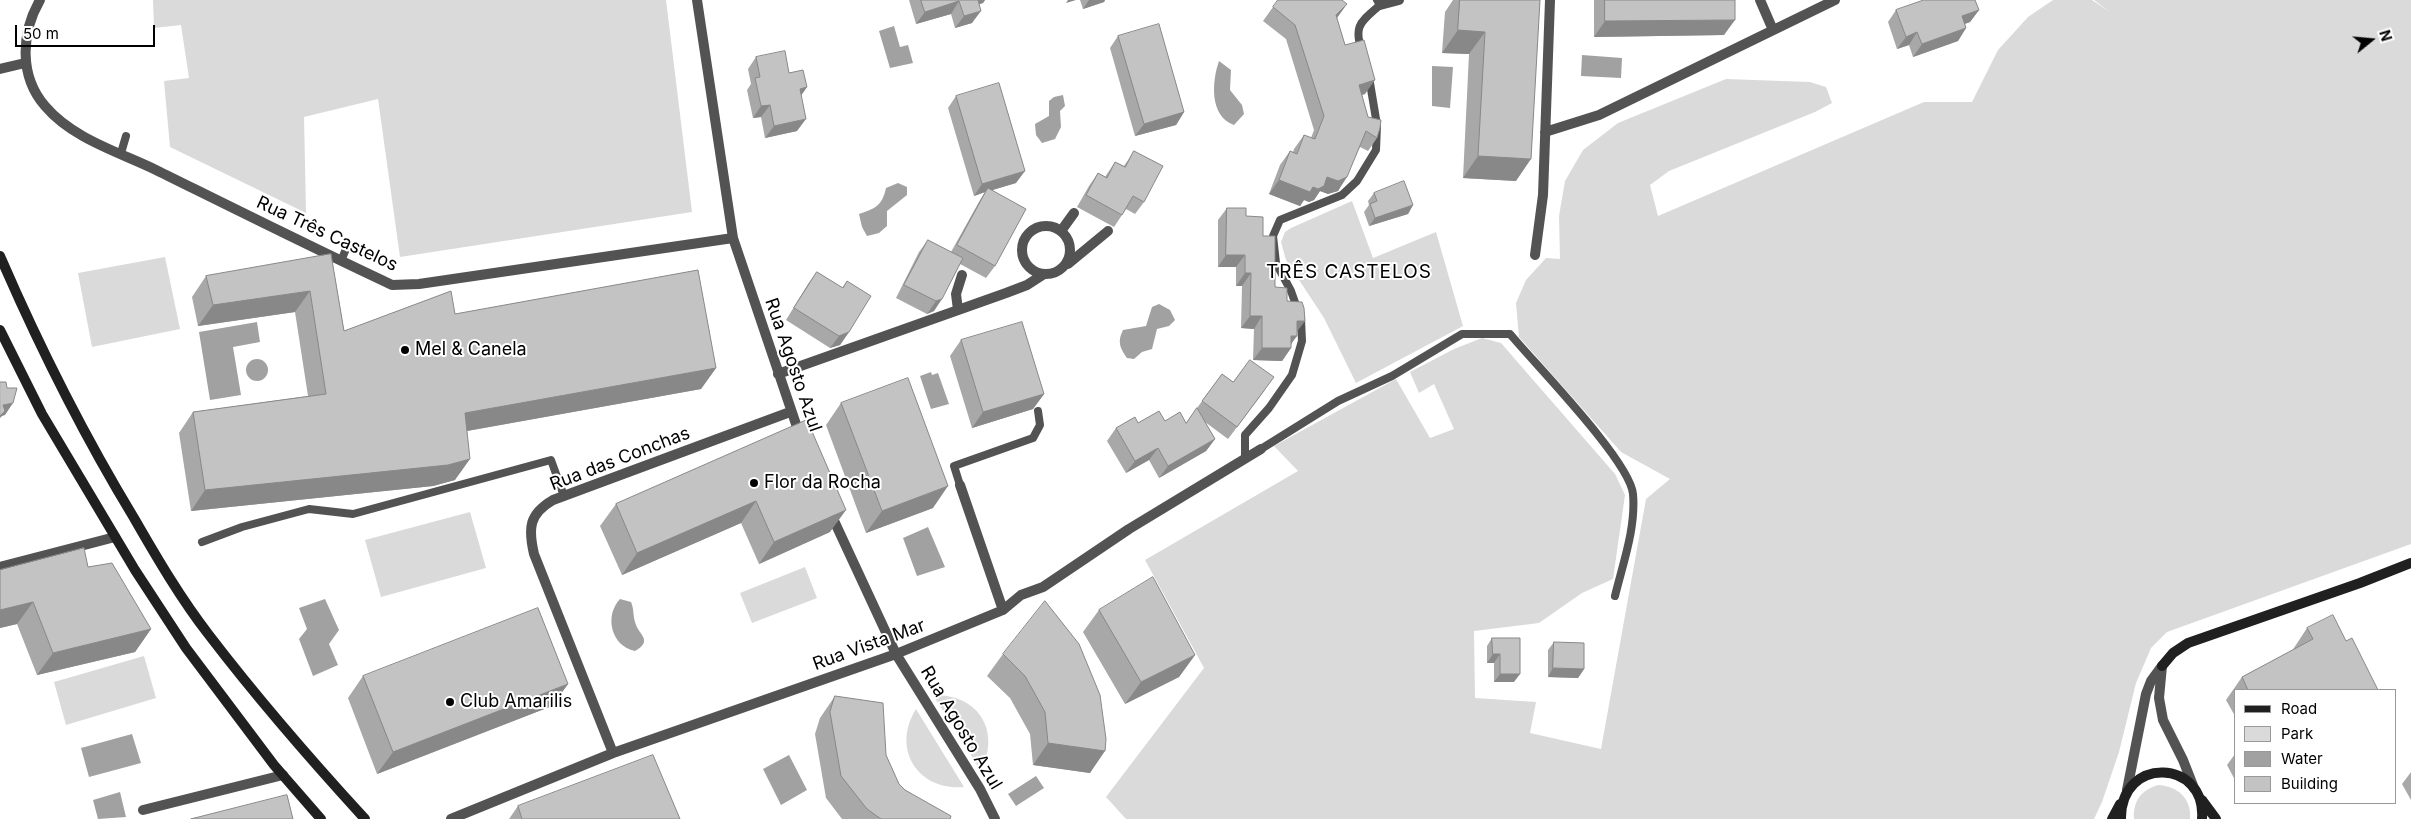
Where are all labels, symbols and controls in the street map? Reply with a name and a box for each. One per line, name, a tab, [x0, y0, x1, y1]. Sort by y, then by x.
scale bar	[18, 15, 158, 47]
north arrow	[2346, 15, 2396, 65]
text: 50 m	[23, 24, 59, 43]
text: N	[2376, 28, 2396, 43]
street label: Rua Três Castelos	[253, 192, 401, 276]
district label: TRÊS CASTELOS	[1264, 261, 1434, 283]
street label: Rua Agosto Azul	[760, 295, 826, 435]
place label: Mel & Canela	[415, 339, 527, 361]
marker: Mel & Canela	[399, 344, 411, 356]
street label: Rua das Conchas	[547, 422, 693, 496]
place label: Flor da Rocha	[764, 472, 881, 494]
marker: Flor da Rocha	[748, 477, 760, 489]
street label: Rua Vista Mar	[810, 615, 928, 675]
street label: Rua Agosto Azul	[916, 662, 1006, 794]
legend	[2234, 689, 2396, 804]
place label: Club Amarilis	[460, 691, 572, 713]
marker: Club Amarilis	[444, 696, 456, 708]
text: Road	[2281, 699, 2317, 718]
text: Park	[2281, 724, 2313, 743]
text: Water	[2281, 749, 2323, 768]
text: Building	[2281, 774, 2338, 793]

